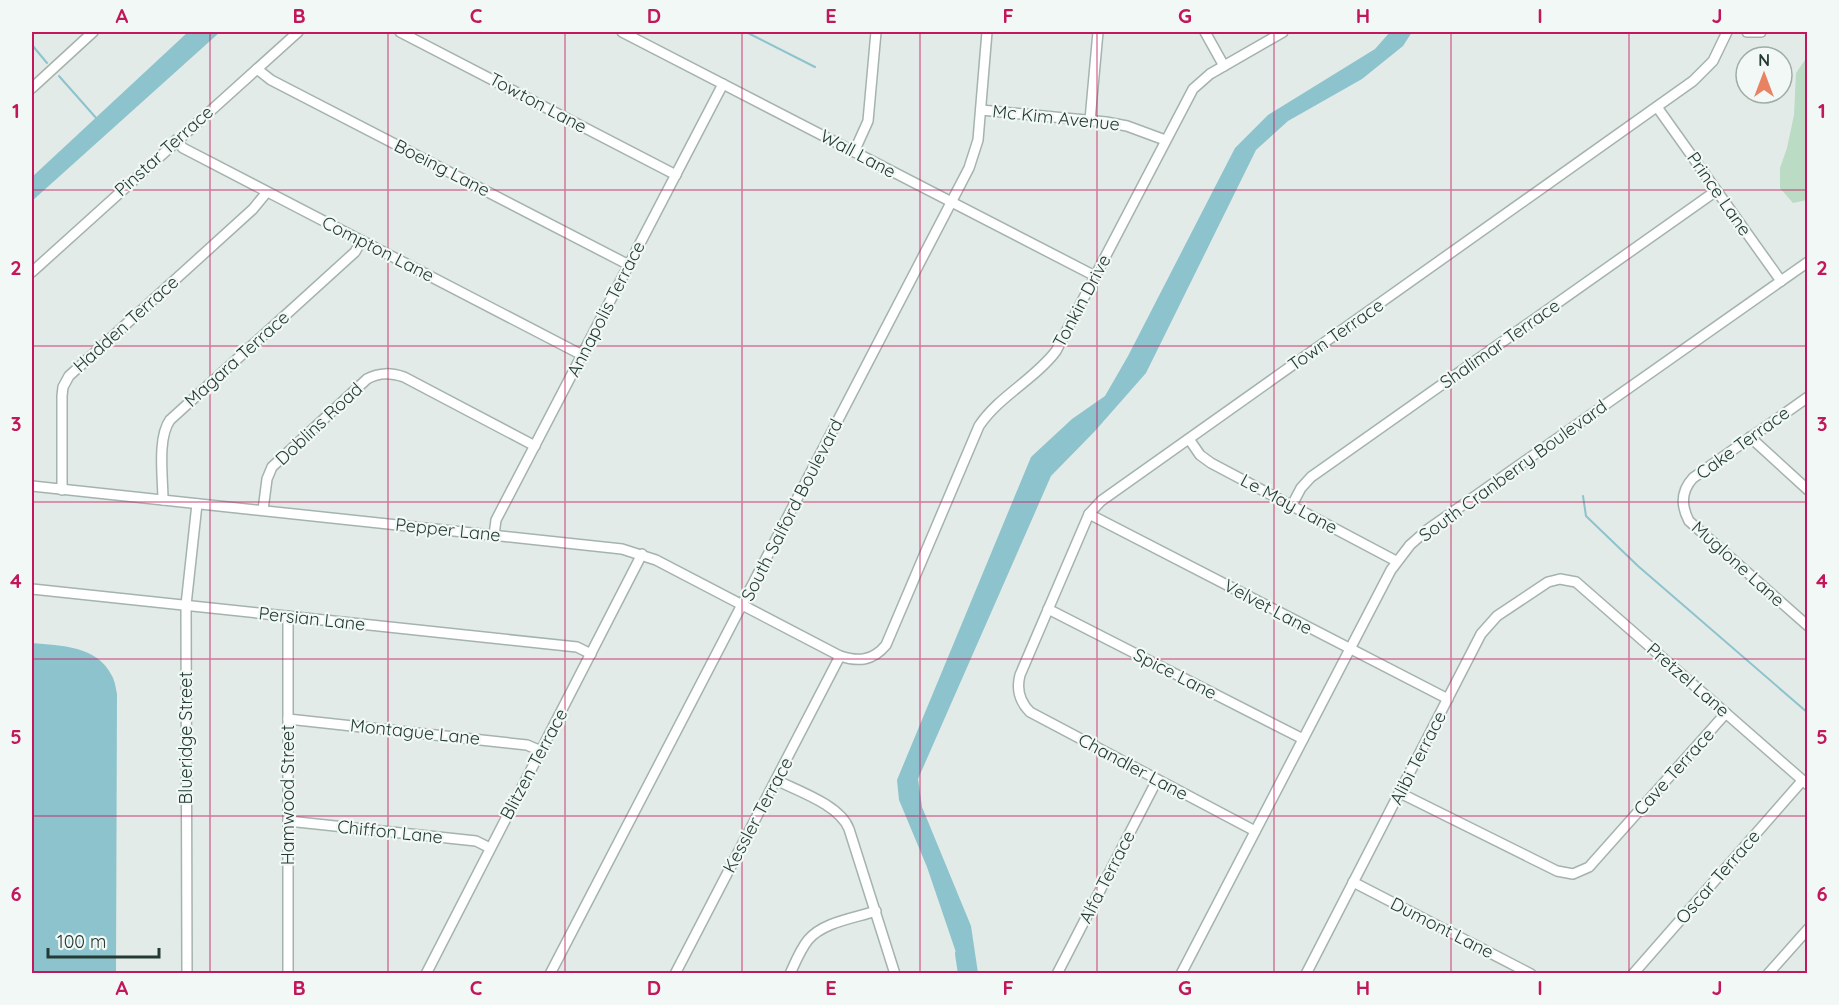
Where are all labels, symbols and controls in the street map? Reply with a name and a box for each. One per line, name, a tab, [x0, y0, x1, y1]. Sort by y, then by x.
text: A	[116, 3, 129, 28]
text: B	[292, 3, 306, 28]
text: C	[470, 3, 483, 28]
text: D	[647, 3, 661, 28]
text: E	[825, 3, 837, 28]
text: F	[1002, 3, 1014, 28]
text: G	[1178, 3, 1192, 28]
text: H	[1356, 3, 1370, 28]
text: I	[1537, 3, 1543, 28]
text: J	[1711, 3, 1723, 28]
north arrow	[1734, 45, 1794, 105]
text: N	[1758, 50, 1770, 70]
street label: Towton Lane	[485, 67, 591, 138]
text: 1	[12, 98, 20, 123]
text: 1	[1818, 98, 1826, 123]
street label: Mc Kim Avenue	[991, 99, 1121, 136]
street label: Pinstar Terrace	[109, 100, 218, 201]
street label: Wall Lane	[816, 124, 900, 183]
street label: Boeing Lane	[391, 134, 494, 201]
street label: Prince Lane	[1682, 147, 1757, 240]
street label: Compton Lane	[318, 210, 438, 287]
street label: Annapolis Terrace	[561, 237, 650, 381]
street label: Tonkin Drive	[1047, 250, 1116, 351]
text: 2	[10, 255, 22, 280]
text: 2	[1816, 255, 1828, 280]
street label: Hadden Terrace	[68, 270, 183, 377]
street label: Town Terrace	[1284, 293, 1388, 376]
street label: Shalimar Terrace	[1435, 294, 1564, 394]
street label: Magara Terrace	[179, 305, 294, 412]
street label: Doblins Road	[270, 377, 367, 470]
street label: South Cranberry Boulevard	[1414, 395, 1611, 547]
street label: Cake Terrace	[1691, 401, 1794, 484]
text: 3	[11, 411, 21, 436]
text: 3	[1817, 411, 1827, 436]
street label: South Salford Boulevard	[736, 415, 848, 605]
street label: Le May Lane	[1237, 468, 1342, 539]
street label: Pepper Lane	[394, 513, 502, 546]
street label: Muglone Lane	[1687, 516, 1790, 612]
text: 4	[10, 568, 22, 593]
text: 4	[1816, 568, 1828, 593]
street label: Velvet Lane	[1220, 574, 1316, 640]
street label: Persian Lane	[258, 601, 367, 636]
street label: Pretzel Lane	[1642, 637, 1734, 722]
street label: Spice Lane	[1130, 643, 1221, 704]
street label: Blueridge Street	[174, 672, 197, 804]
street label: Blitzen Terrace	[495, 704, 572, 823]
street label: Alibi Terrace	[1384, 707, 1451, 809]
street label: Montague Lane	[349, 713, 481, 750]
street label: Cave Terrace	[1628, 723, 1719, 820]
text: 5	[10, 724, 22, 749]
text: 5	[1816, 724, 1828, 749]
street label: Hamwood Street	[276, 725, 299, 865]
street label: Chandler Lane	[1074, 728, 1192, 805]
street label: Kessler Terrace	[717, 753, 798, 877]
street label: Chiffon Lane	[336, 815, 444, 848]
street label: Oscar Terrace	[1670, 825, 1765, 928]
street label: Alfa Terrace	[1073, 827, 1140, 927]
text: 6	[10, 881, 22, 906]
text: 6	[1816, 881, 1828, 906]
street label: Dumont Lane	[1387, 892, 1498, 963]
scale bar	[48, 921, 159, 959]
text: 100 m	[57, 930, 106, 953]
text: A	[116, 975, 129, 1000]
text: B	[292, 975, 306, 1000]
text: C	[470, 975, 483, 1000]
text: D	[647, 975, 661, 1000]
text: E	[825, 975, 837, 1000]
text: F	[1002, 975, 1014, 1000]
text: G	[1178, 975, 1192, 1000]
text: H	[1356, 975, 1370, 1000]
text: I	[1537, 975, 1543, 1000]
text: J	[1711, 975, 1723, 1000]

